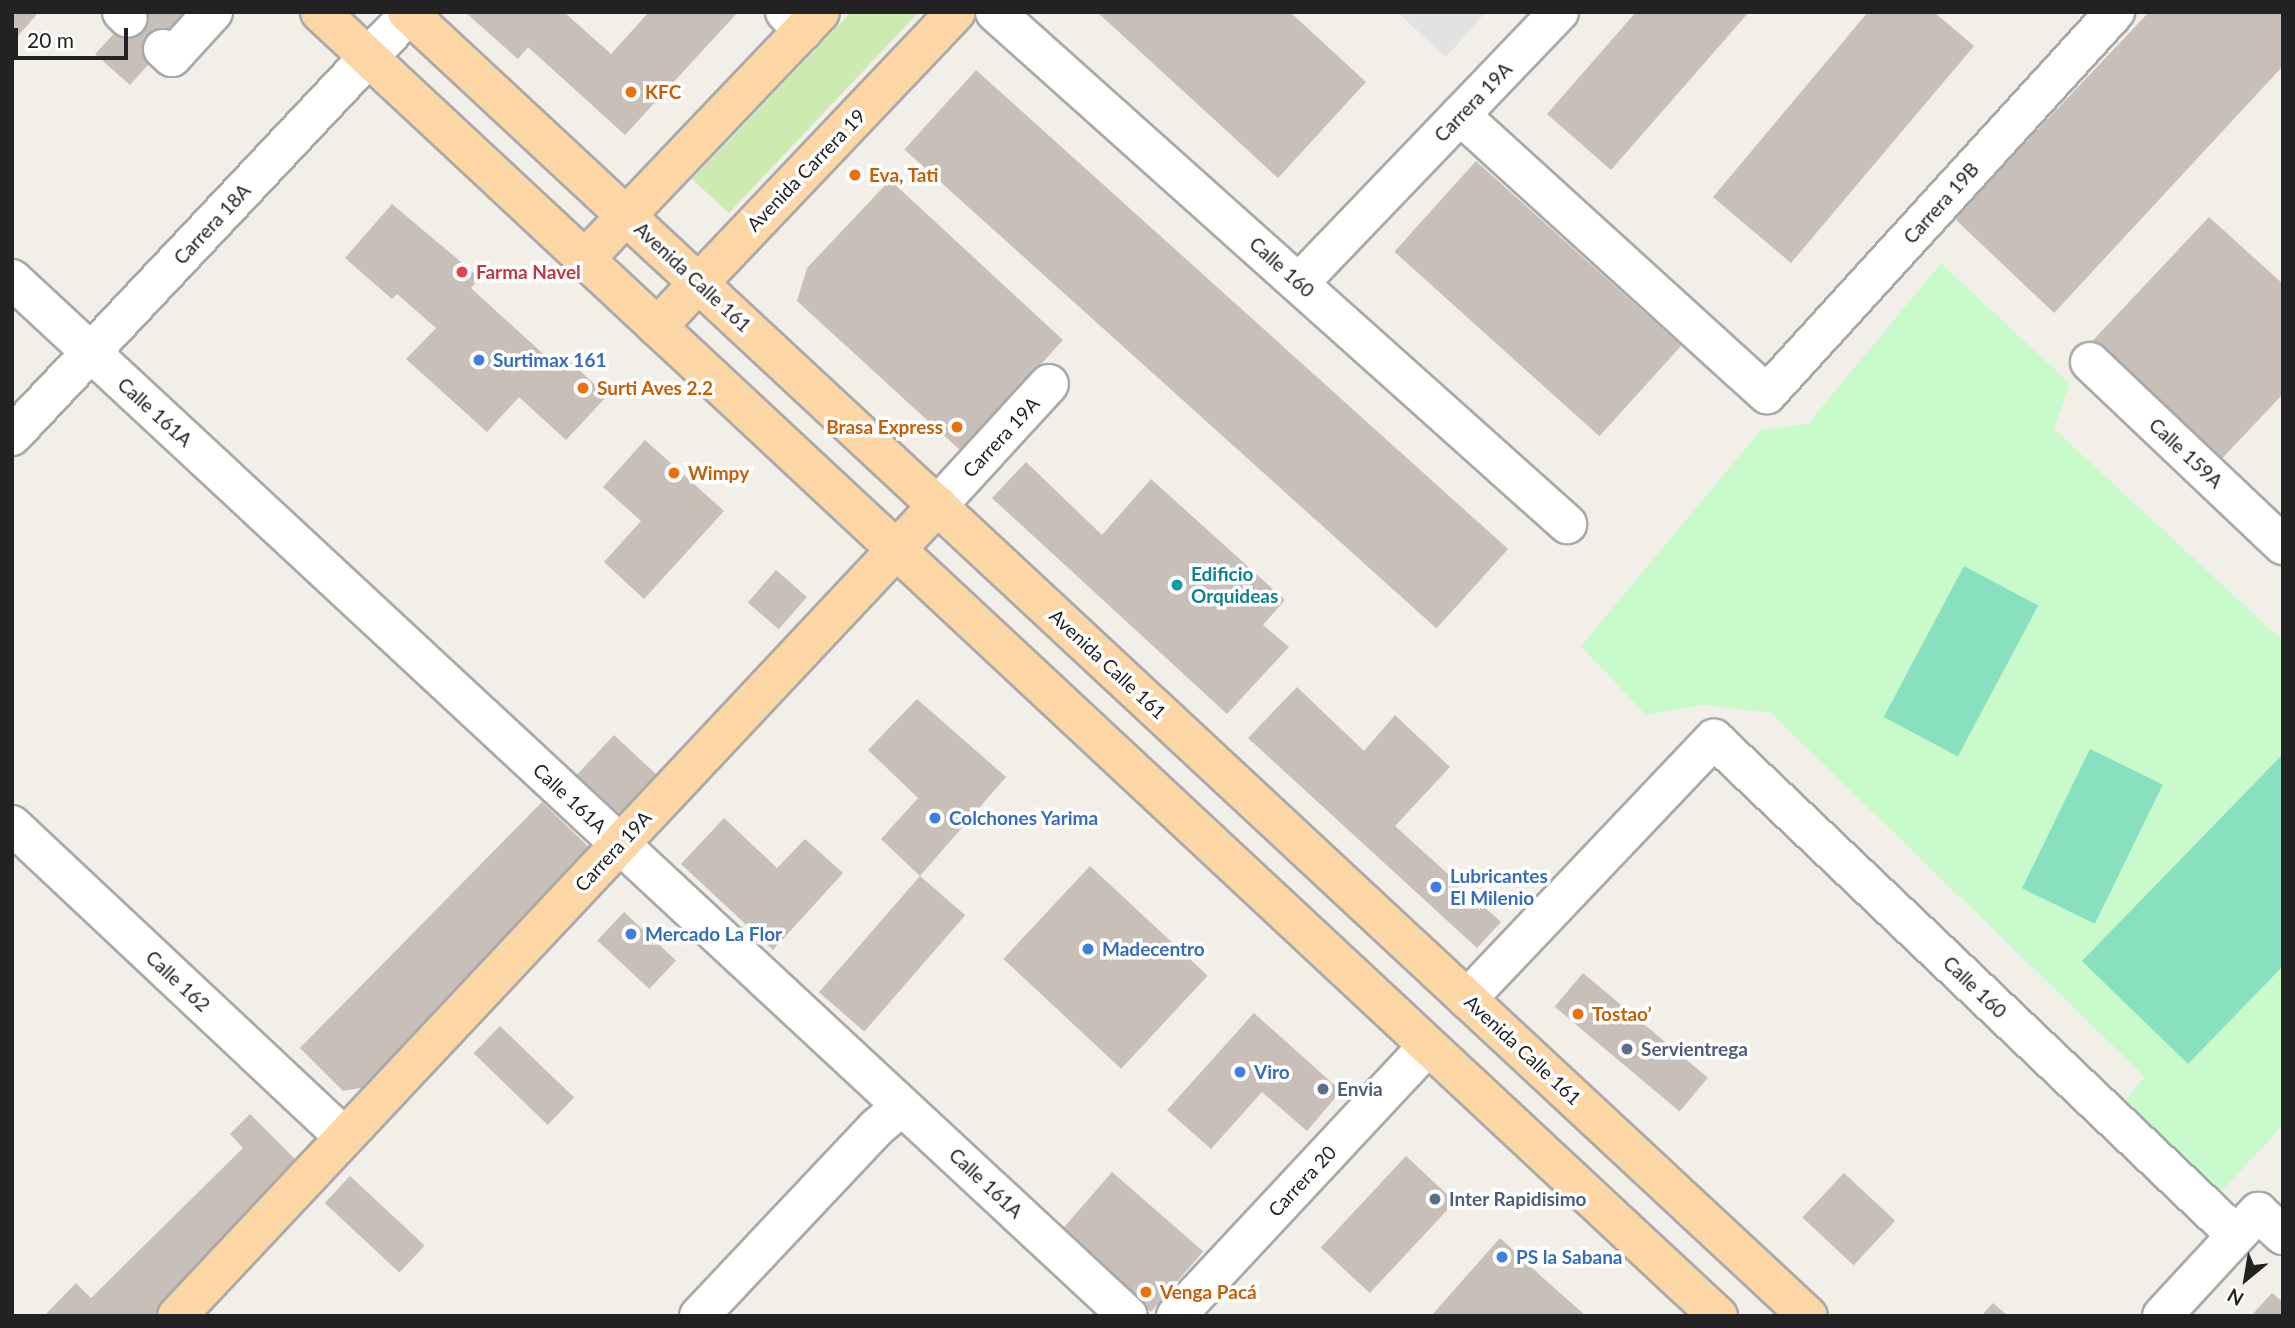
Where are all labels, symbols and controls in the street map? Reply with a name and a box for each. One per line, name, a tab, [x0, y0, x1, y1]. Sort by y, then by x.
scale bar	[18, 14, 131, 58]
text: 20 m	[27, 27, 74, 52]
street label: Carrera 19A	[1430, 58, 1516, 146]
place label: KFC	[645, 81, 681, 103]
marker: KFC	[623, 84, 639, 100]
street label: Avenida Carrera 19	[742, 104, 870, 236]
street label: Carrera 19B	[1899, 158, 1983, 248]
place label: Eva, Tati	[869, 164, 939, 186]
marker: Eva, Tati	[847, 167, 863, 183]
street label: Carrera 18A	[169, 179, 255, 269]
street label: Avenida Calle 161	[630, 217, 756, 337]
street label: Calle 160	[1245, 232, 1319, 302]
place label: Farma Navel	[476, 261, 581, 283]
marker: Farma Navel	[454, 264, 470, 280]
place label: Surtimax 161	[493, 349, 606, 371]
marker: Surtimax 161	[471, 352, 487, 368]
street label: Calle 161A	[113, 373, 197, 451]
place label: Surti Aves 2.2	[597, 377, 714, 399]
marker: Surti Aves 2.2	[575, 380, 591, 396]
street label: Carrera 19A	[958, 392, 1044, 482]
street label: Calle 159A	[2145, 413, 2227, 493]
place label: Brasa Express	[826, 416, 943, 438]
marker: Brasa Express	[949, 419, 965, 435]
place label: Wimpy	[688, 462, 749, 484]
marker: Wimpy	[666, 465, 682, 481]
place label: Edificio Orquideas	[1191, 563, 1278, 607]
marker: Edificio Orquideas	[1169, 577, 1185, 593]
street label: Avenida Calle 161	[1045, 604, 1171, 724]
street label: Calle 161A	[529, 758, 611, 838]
street label: Carrera 19A	[570, 806, 656, 896]
place label: Colchones Yarima	[949, 807, 1099, 829]
marker: Colchones Yarima	[927, 810, 943, 826]
place label: Lubricantes El Milenio	[1450, 865, 1548, 909]
marker: Lubricantes El Milenio	[1428, 879, 1444, 895]
place label: Mercado La Flor	[645, 923, 782, 945]
marker: Mercado La Flor	[623, 926, 639, 942]
place label: Madecentro	[1102, 938, 1205, 960]
marker: Madecentro	[1080, 941, 1096, 957]
street label: Calle 162	[141, 946, 215, 1016]
street label: Calle 160	[1939, 951, 2011, 1023]
street label: Avenida Calle 161	[1460, 990, 1586, 1110]
place label: Tostao’	[1592, 1003, 1652, 1025]
marker: Tostao’	[1570, 1006, 1586, 1022]
place label: Servientrega	[1641, 1038, 1748, 1060]
marker: Servientrega	[1619, 1041, 1635, 1057]
place label: Viro	[1254, 1061, 1290, 1083]
marker: Viro	[1232, 1064, 1248, 1080]
place label: Envia	[1337, 1078, 1383, 1100]
marker: Envia	[1315, 1081, 1331, 1097]
street label: Carrera 20	[1263, 1141, 1341, 1221]
street label: Calle 161A	[945, 1143, 1027, 1223]
place label: Inter Rapidisimo	[1449, 1188, 1587, 1210]
marker: Inter Rapidisimo	[1427, 1191, 1443, 1207]
north arrow	[2211, 1244, 2281, 1314]
place label: PS la Sabana	[1516, 1246, 1623, 1268]
marker: PS la Sabana	[1494, 1249, 1510, 1265]
place label: Venga Pacá	[1160, 1281, 1257, 1303]
marker: Venga Pacá	[1138, 1284, 1154, 1300]
text: N	[2223, 1284, 2247, 1311]

